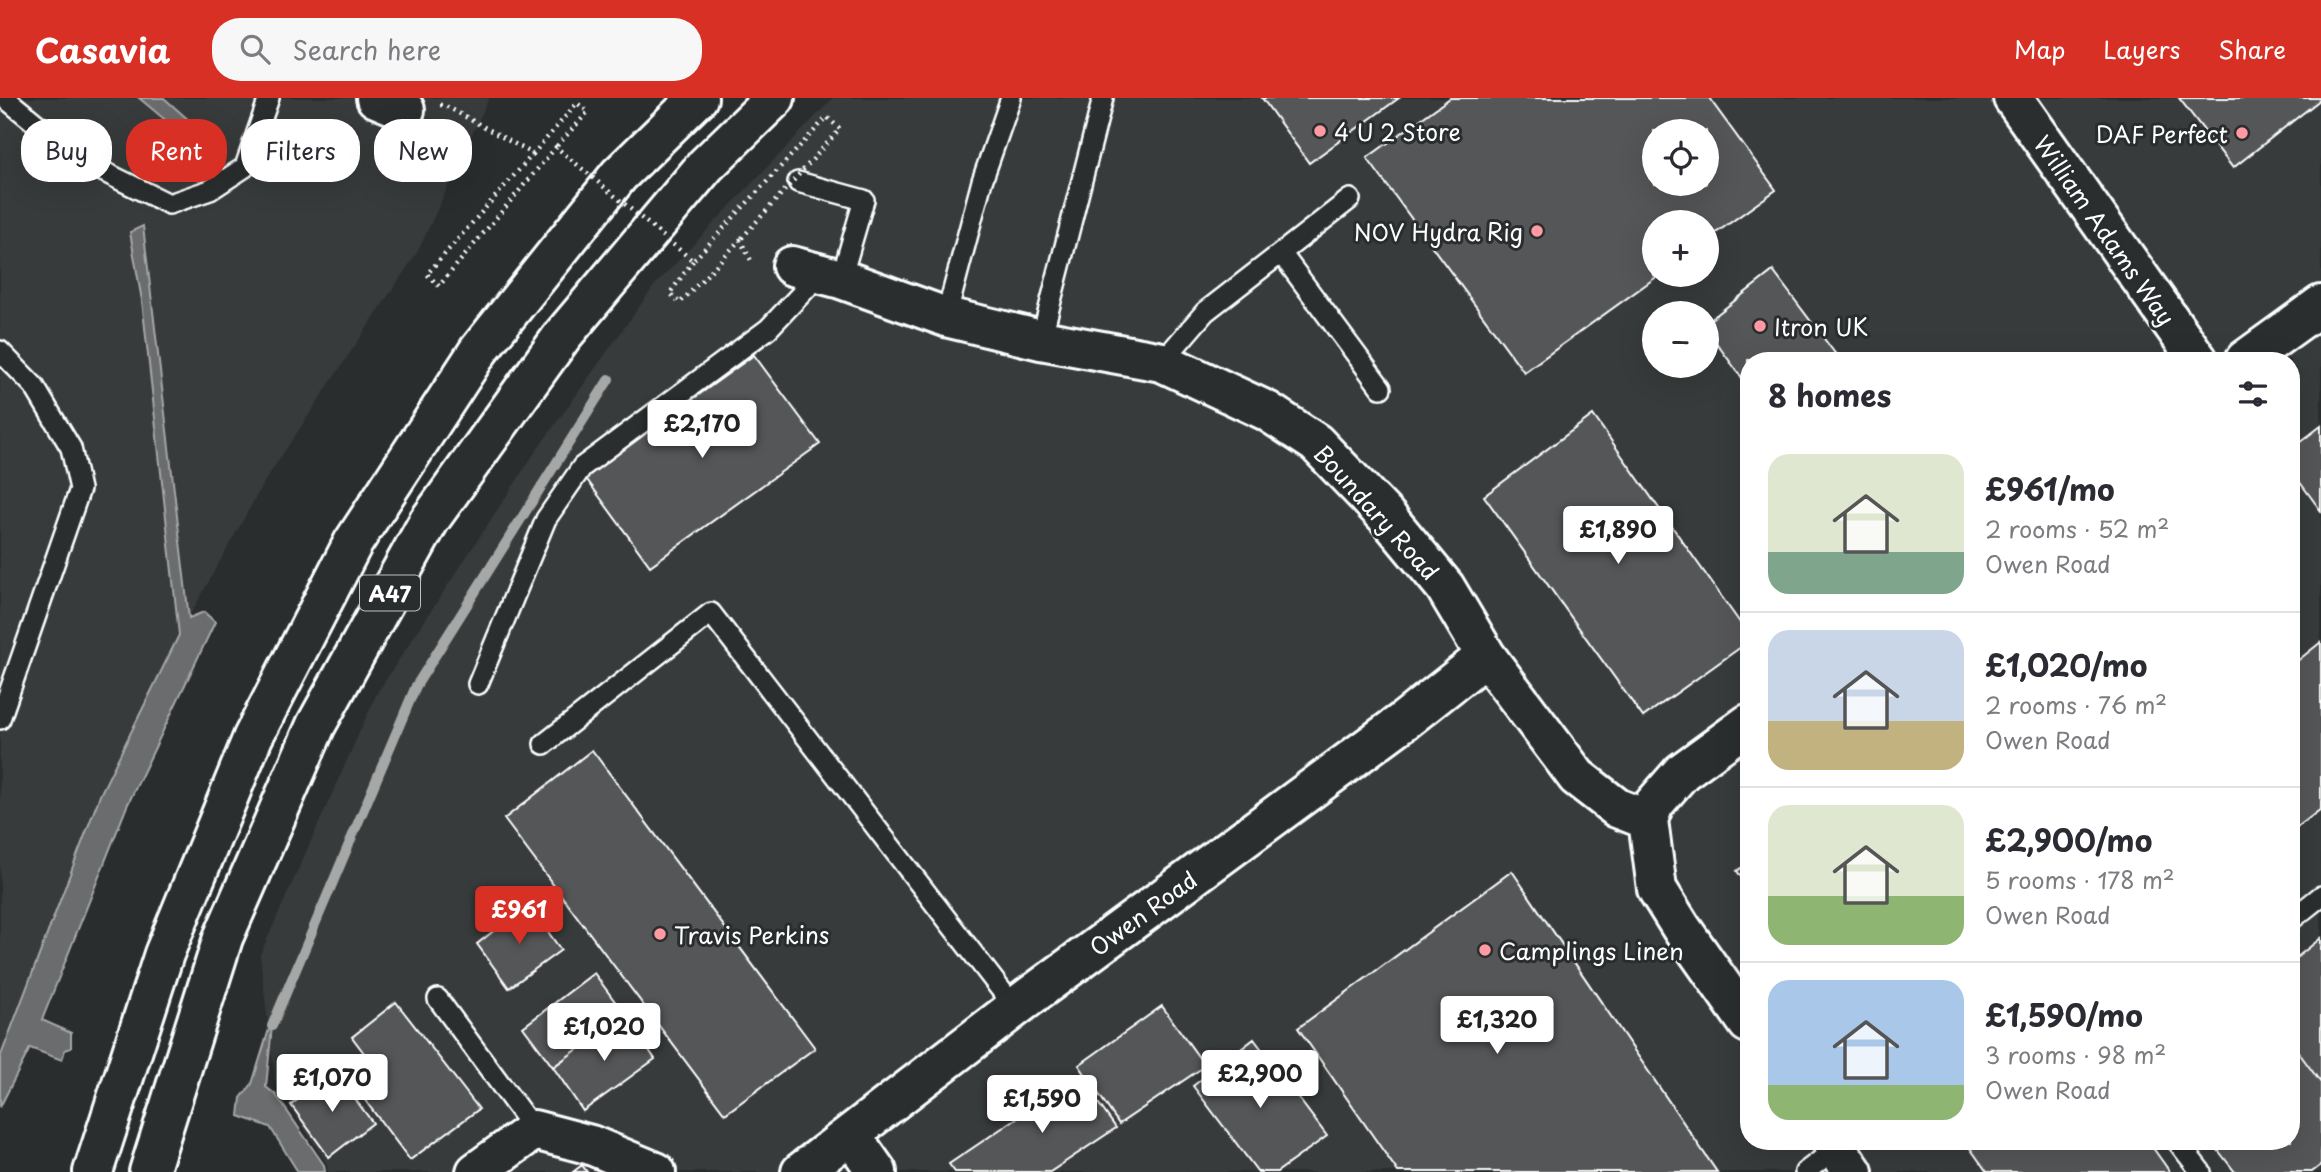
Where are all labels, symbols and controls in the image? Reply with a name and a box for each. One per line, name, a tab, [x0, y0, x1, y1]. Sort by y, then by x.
search box	[212, 18, 702, 81]
text: Casavia	[35, 24, 170, 74]
icon: search	[236, 30, 274, 68]
text: Search here	[292, 30, 441, 69]
text: Map	[2014, 31, 2065, 67]
text: Layers	[2103, 31, 2180, 67]
text: Share	[2218, 31, 2286, 67]
place label: 4 U 2 Store	[1334, 114, 1461, 149]
place label: DAF Perfect	[2096, 116, 2228, 151]
chip: Buy	[21, 119, 112, 182]
chip: Rent	[126, 119, 227, 182]
chip: Filters	[241, 119, 360, 182]
chip: New	[374, 119, 472, 182]
map controls	[1642, 119, 1719, 378]
button: locate	[1642, 119, 1719, 196]
marker: 4 U 2 Store	[1312, 123, 1328, 139]
marker: DAF Perfect	[2234, 125, 2250, 141]
street label: William Adams Way	[2026, 128, 2184, 332]
button: +	[1642, 210, 1719, 287]
place label: NOV Hydra Rig	[1354, 214, 1523, 249]
marker: NOV Hydra Rig	[1529, 223, 1545, 239]
button: −	[1642, 301, 1719, 378]
place label: Itron UK	[1774, 309, 1868, 344]
marker: Itron UK	[1752, 318, 1768, 334]
text: 8 homes	[1768, 372, 1891, 417]
icon: filters	[2234, 375, 2272, 413]
pin: £2,170	[645, 400, 759, 460]
text: £2,170	[664, 405, 741, 440]
street label: Boundary Road	[1306, 436, 1448, 588]
text: £961/mo	[1985, 466, 2115, 511]
icon: home	[1824, 482, 1908, 566]
pin: £1,890	[1561, 506, 1675, 566]
text: £1,890	[1579, 511, 1657, 546]
text: 2 rooms · 52 m²	[1985, 511, 2169, 546]
text: Owen Road	[1985, 546, 2111, 581]
road number: A47	[360, 575, 420, 610]
text: £1,020/mo	[1985, 642, 2147, 687]
icon: home	[1824, 658, 1908, 742]
text: 2 rooms · 76 m²	[1985, 687, 2167, 722]
text: Owen Road	[1985, 722, 2111, 757]
text: £2,900/mo	[1985, 817, 2152, 862]
icon: home	[1824, 833, 1908, 917]
street label: Owen Road	[1082, 862, 1204, 964]
text: 5 rooms · 178 m²	[1985, 862, 2175, 897]
pin: £961	[478, 886, 560, 946]
text: £961	[491, 891, 547, 926]
text: Owen Road	[1985, 897, 2111, 932]
place label: Travis Perkins	[674, 917, 829, 952]
marker: Travis Perkins	[652, 926, 668, 942]
place label: Camplings Linen	[1499, 933, 1684, 968]
marker: Camplings Linen	[1477, 942, 1493, 958]
text: £1,590/mo	[1985, 992, 2143, 1037]
pin: £1,320	[1440, 996, 1554, 1056]
text: £1,320	[1457, 1001, 1537, 1036]
pin: £1,020	[547, 1004, 661, 1063]
text: £1,020	[563, 1008, 645, 1043]
icon: home	[1824, 1008, 1908, 1092]
text: 3 rooms · 98 m²	[1985, 1037, 2166, 1072]
pin: £2,900	[1203, 1051, 1317, 1110]
pin: £1,070	[275, 1054, 389, 1114]
text: £2,900	[1217, 1055, 1303, 1090]
text: £1,070	[293, 1059, 371, 1094]
text: Owen Road	[1985, 1072, 2111, 1107]
pin: £1,590	[985, 1076, 1099, 1135]
text: £1,590	[1003, 1080, 1081, 1115]

